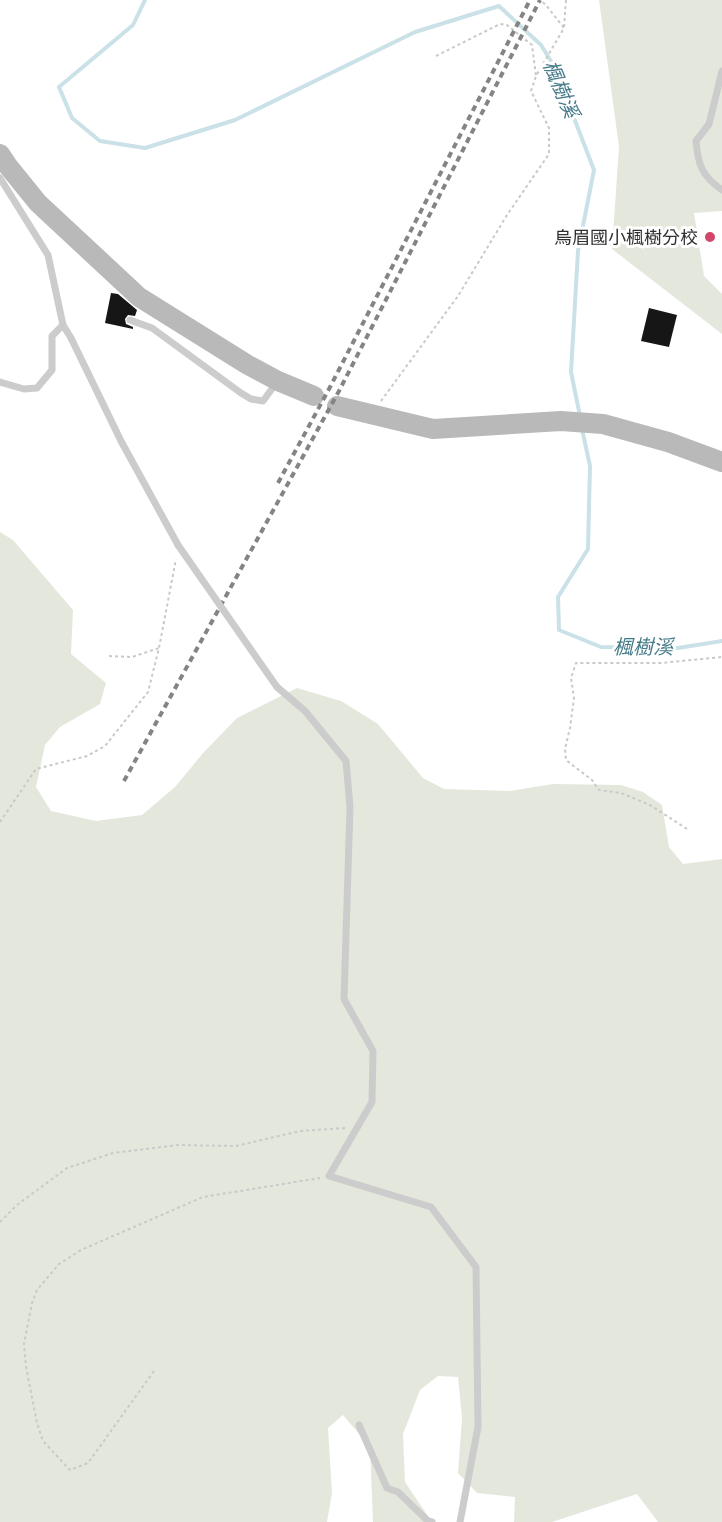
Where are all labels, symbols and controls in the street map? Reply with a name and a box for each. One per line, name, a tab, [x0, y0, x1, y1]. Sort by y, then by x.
water label: 楓樹溪	[538, 57, 585, 124]
place label: 烏眉國小楓樹分校	[554, 227, 698, 248]
marker: 烏眉國小楓樹分校	[703, 230, 717, 244]
water label: 楓樹溪	[613, 635, 676, 659]

